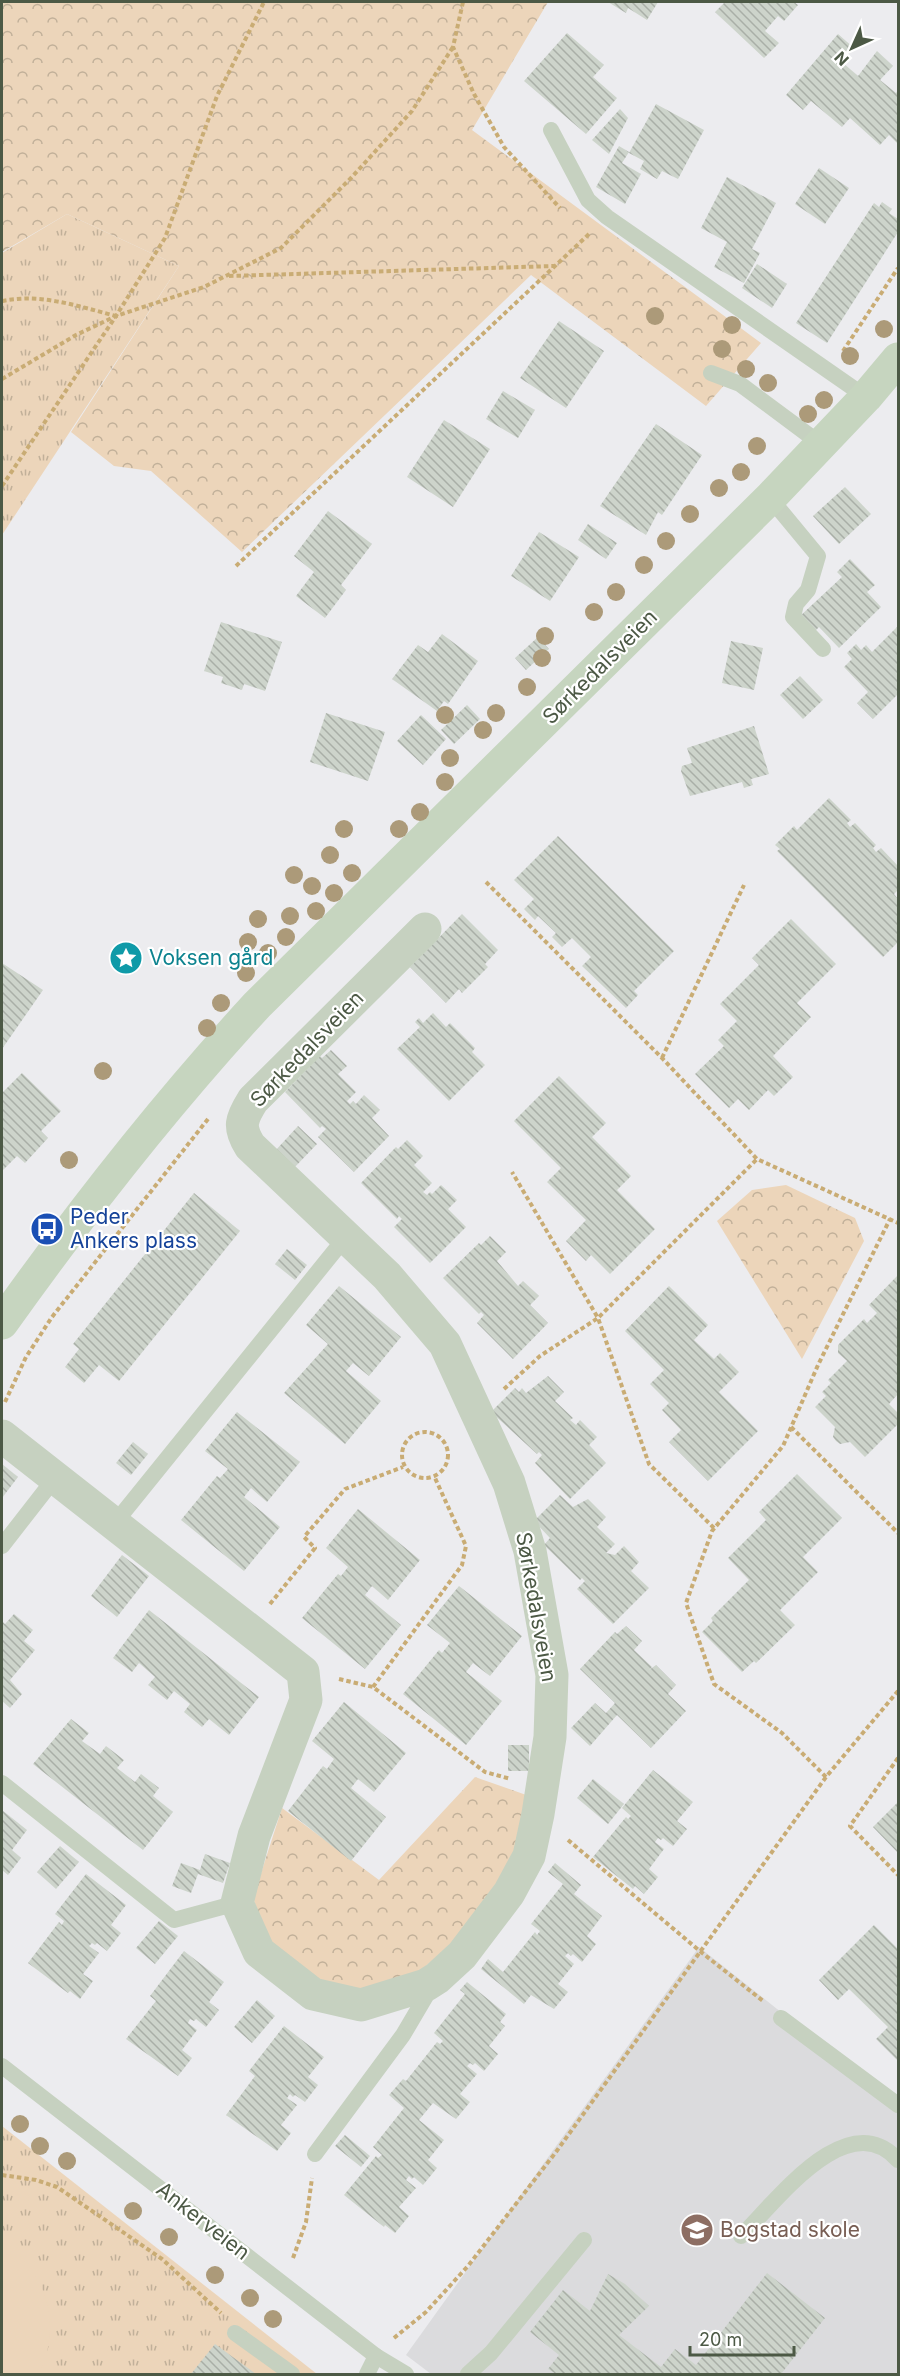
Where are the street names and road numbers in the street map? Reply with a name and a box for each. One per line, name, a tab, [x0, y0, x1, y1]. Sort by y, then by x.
street label: Sørkedalsveien	[537, 604, 662, 729]
street label: Sørkedalsveien	[245, 985, 368, 1112]
street label: Sørkedalsveien	[511, 1530, 562, 1684]
street label: Ankerveien	[152, 2176, 255, 2265]

